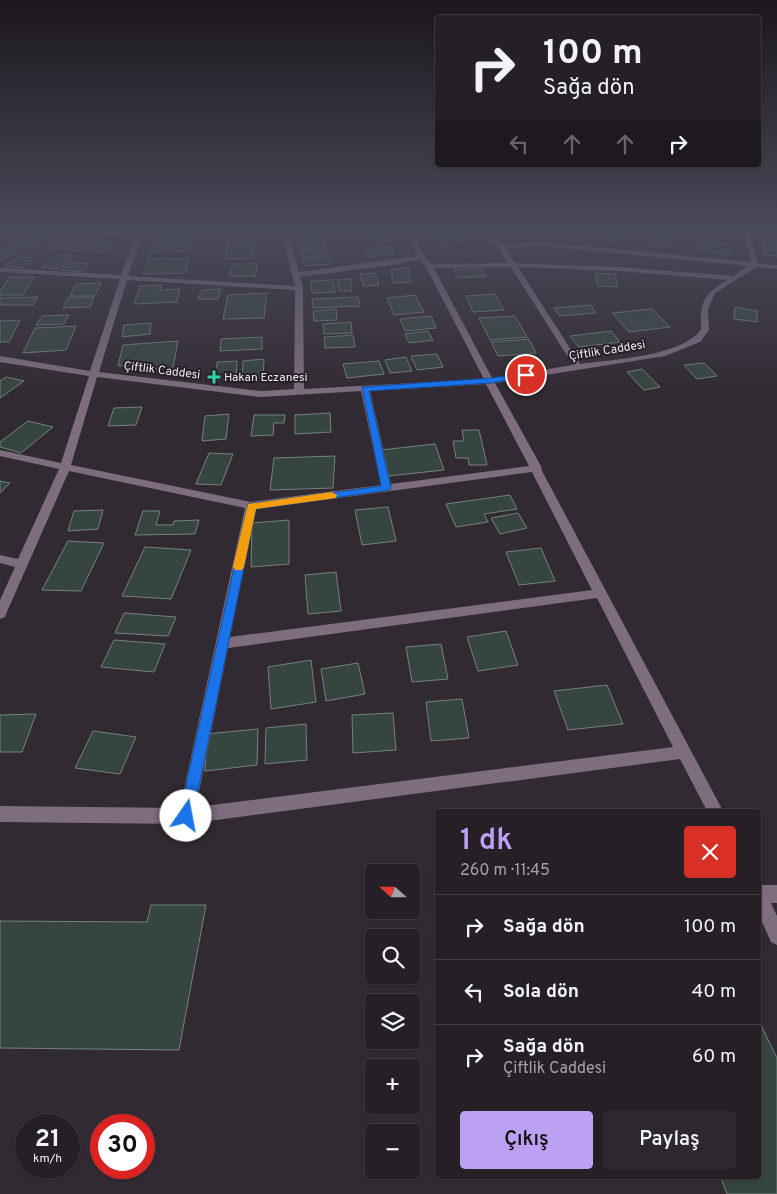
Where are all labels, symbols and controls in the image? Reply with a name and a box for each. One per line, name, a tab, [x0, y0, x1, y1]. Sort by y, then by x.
text: 100 m	[543, 32, 643, 76]
icon: right	[460, 35, 525, 100]
text: Sağa dön	[543, 75, 635, 102]
icon: left	[505, 130, 533, 158]
icon: ahead	[558, 130, 586, 158]
icon: ahead	[611, 130, 639, 158]
icon: right	[664, 130, 692, 158]
street label: Çiftlik Caddesi	[568, 337, 647, 365]
pin	[505, 354, 547, 396]
street label: Çiftlik Caddesi	[123, 358, 201, 384]
icon: arrive	[512, 361, 540, 389]
place label: Hakan Eczanesi	[224, 370, 308, 386]
marker: Hakan Eczanesi	[208, 371, 220, 383]
position arrow	[159, 789, 211, 841]
text: 1 dk	[460, 823, 513, 860]
button: close	[684, 826, 736, 878]
text: 260 m · 11:45	[460, 861, 550, 881]
north arrow	[365, 864, 420, 919]
map controls	[365, 864, 420, 1179]
icon: right	[460, 913, 488, 941]
text: Sağa dön	[503, 915, 585, 939]
text: 100 m	[684, 915, 736, 939]
button: search	[365, 929, 420, 984]
icon: left	[460, 978, 488, 1006]
text: Sola dön	[503, 980, 579, 1004]
text: 40 m	[691, 980, 736, 1004]
button: layers	[365, 994, 420, 1049]
text: Sağa dön	[503, 1035, 585, 1059]
icon: right	[460, 1043, 488, 1071]
text: 60 m	[692, 1045, 736, 1069]
button: +	[365, 1059, 420, 1114]
text: Çiftlik Caddesi	[503, 1059, 606, 1079]
button: Çıkış	[460, 1111, 593, 1169]
button: Paylaş	[603, 1111, 736, 1169]
speed limit sign: 30	[90, 1114, 155, 1179]
text: 21	[35, 1124, 60, 1156]
button: −	[365, 1124, 420, 1179]
text: km/h	[33, 1151, 62, 1167]

